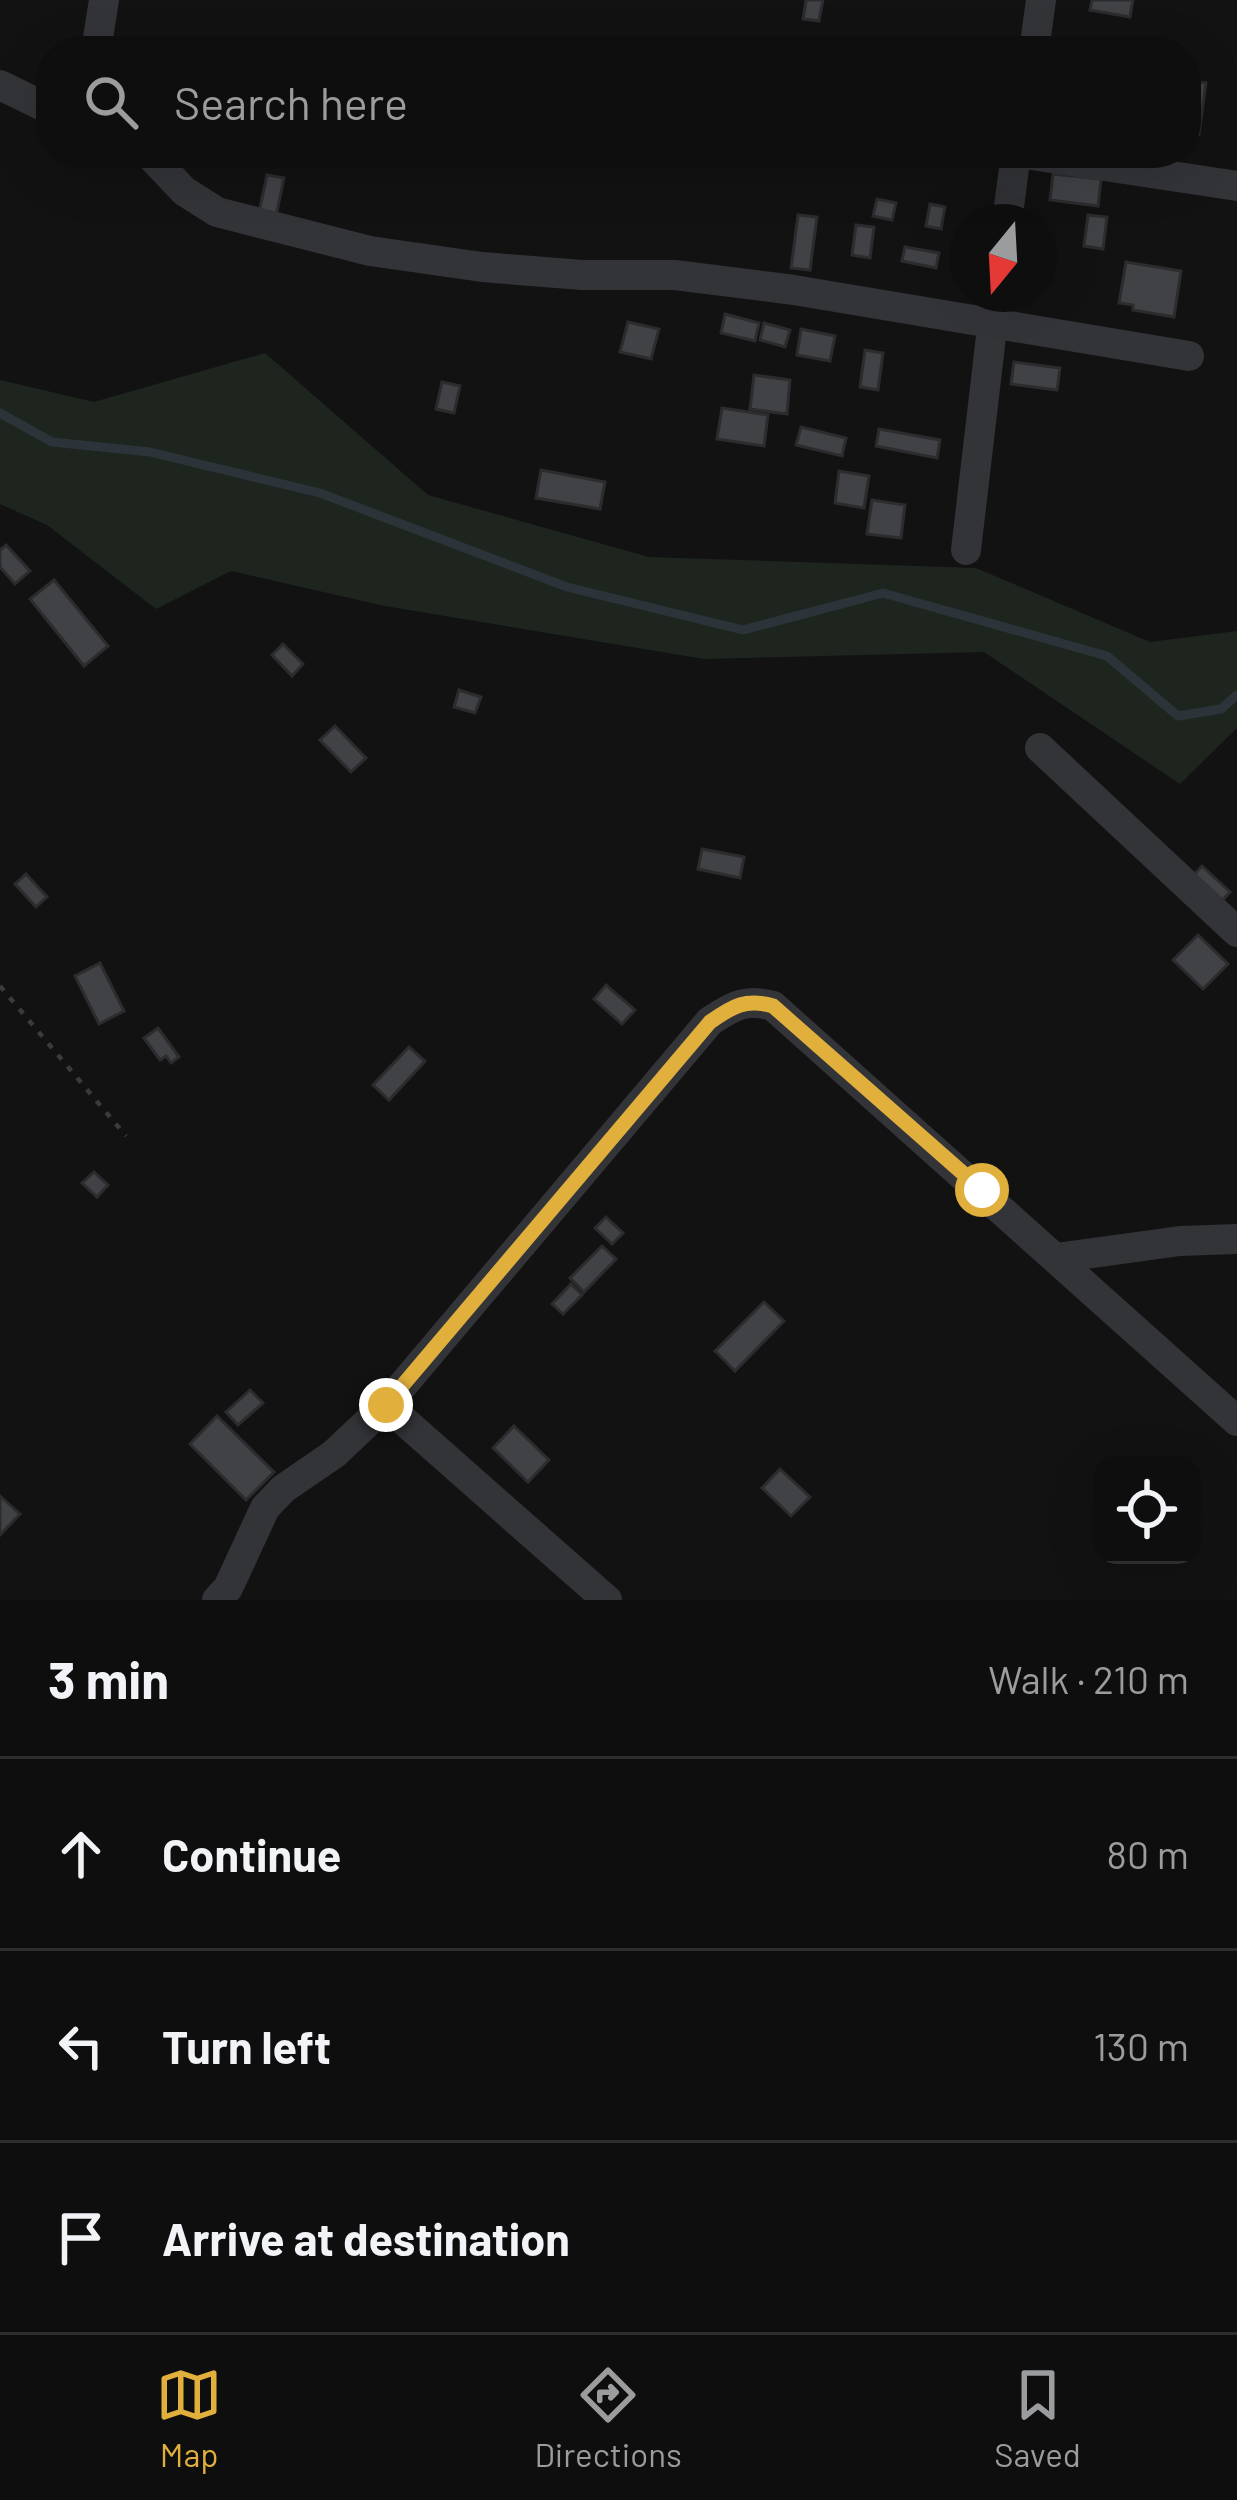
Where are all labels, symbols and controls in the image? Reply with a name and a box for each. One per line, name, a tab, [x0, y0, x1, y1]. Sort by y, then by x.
search box	[36, 36, 1201, 168]
icon: search	[78, 69, 144, 135]
text: Search here	[174, 75, 408, 129]
north arrow	[949, 204, 1057, 312]
route start	[955, 1163, 1009, 1217]
route end	[359, 1378, 413, 1432]
map controls	[1093, 1456, 1201, 1564]
button: locate	[1093, 1456, 1201, 1564]
text: 3 min	[48, 1648, 169, 1709]
text: Walk · 210 m	[988, 1655, 1189, 1702]
icon: ahead	[48, 1821, 114, 1887]
text: Continue	[162, 1827, 341, 1881]
text: 80 m	[1107, 1830, 1189, 1877]
icon: left	[48, 2013, 114, 2079]
text: Turn left	[162, 2019, 331, 2073]
text: 130 m	[1093, 2022, 1189, 2069]
icon: arrive	[48, 2205, 114, 2271]
text: Arrive at destination	[162, 2211, 570, 2265]
tab: Map	[156, 2362, 222, 2474]
tab: Directions	[534, 2362, 682, 2474]
tab: Saved	[994, 2362, 1081, 2474]

